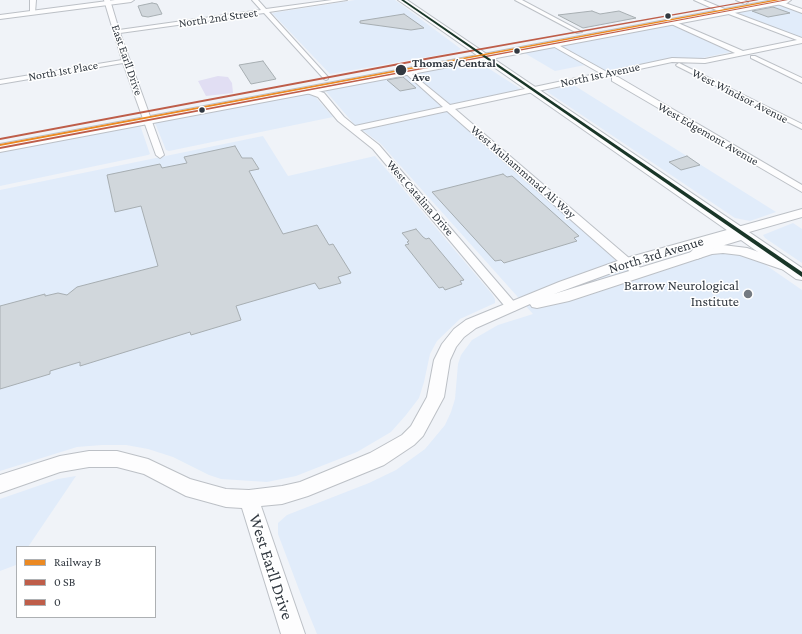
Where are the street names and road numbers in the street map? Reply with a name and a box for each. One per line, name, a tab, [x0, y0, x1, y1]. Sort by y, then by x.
street label: North 2nd Street	[178, 5, 258, 31]
street label: East Earll Drive	[108, 23, 146, 97]
street label: North 1st Place	[27, 58, 99, 84]
street label: North 1st Avenue	[559, 60, 641, 90]
street label: West Windsor Avenue	[690, 66, 790, 126]
street label: West Edgemont Avenue	[655, 99, 761, 169]
street label: West Muhammmad Ali Way	[467, 122, 579, 222]
street label: West Catalina Drive	[383, 157, 457, 239]
street label: North 3rd Avenue	[607, 233, 705, 277]
street label: West Earll Drive	[244, 512, 298, 622]

